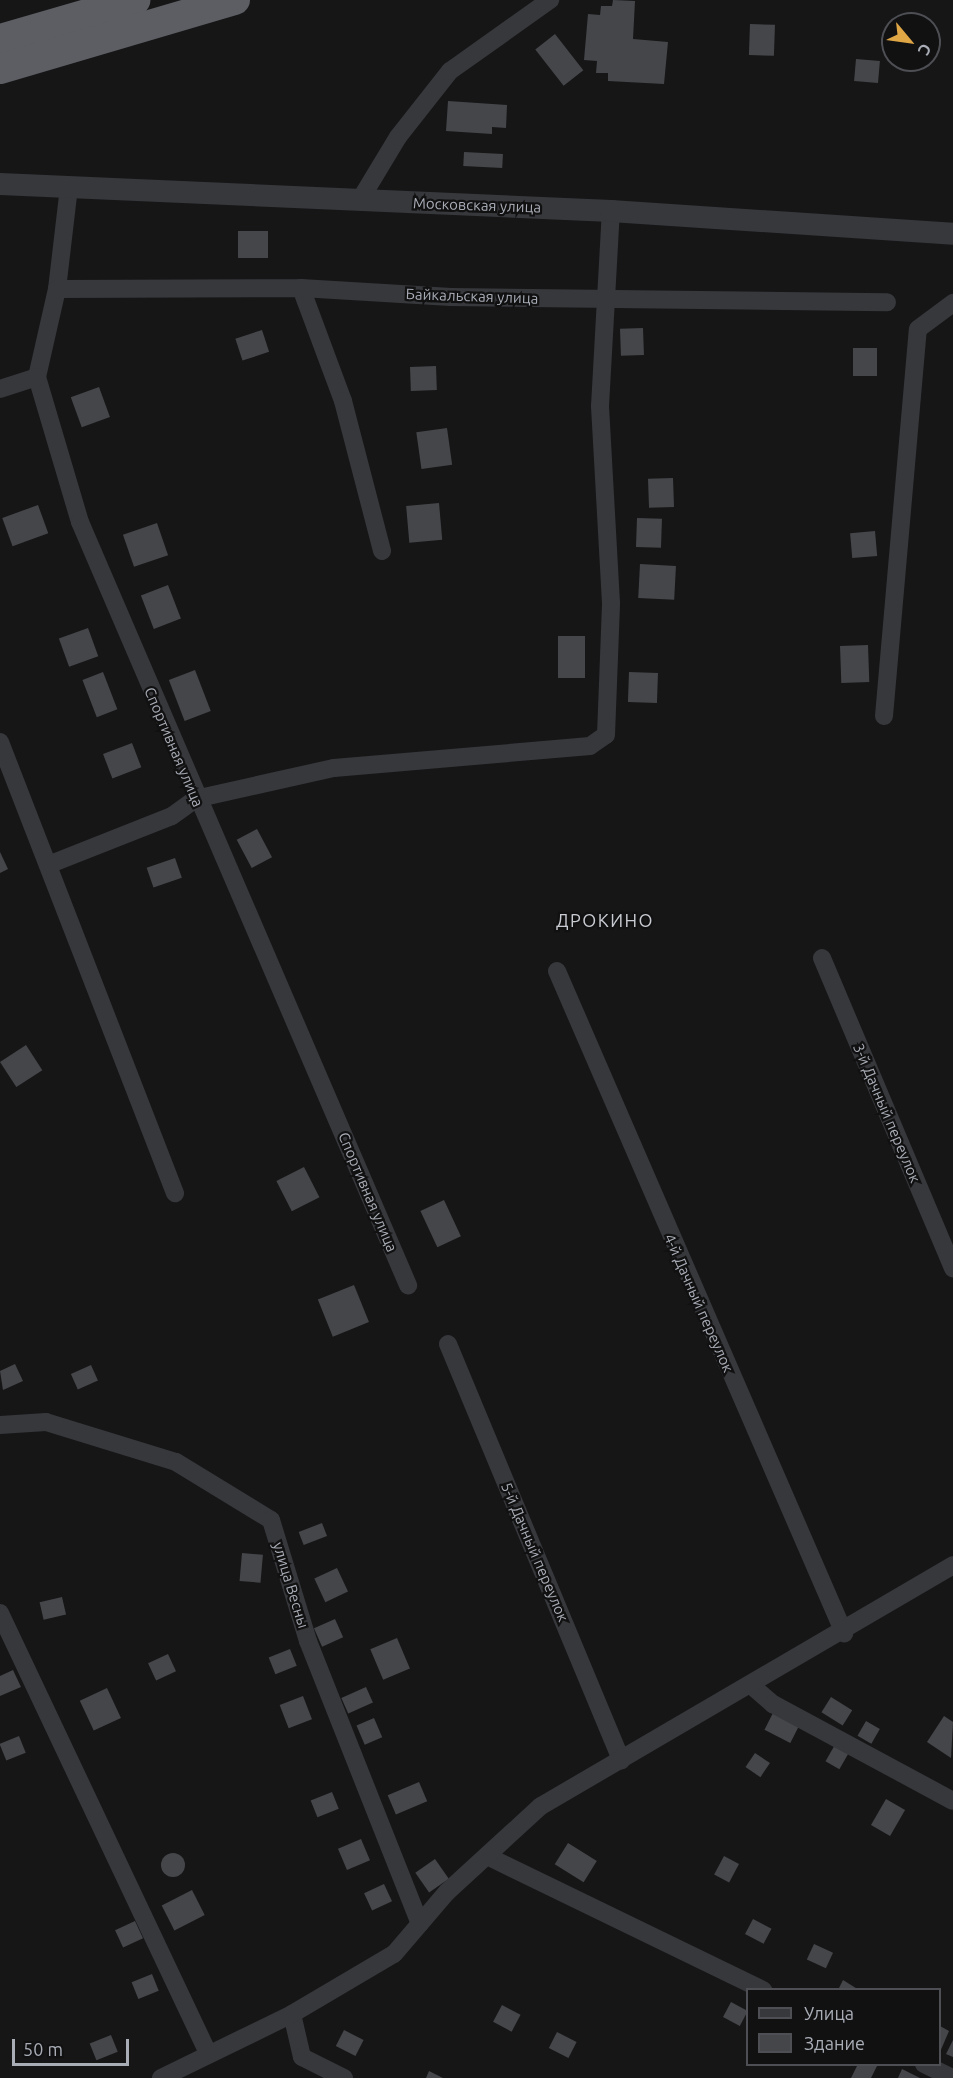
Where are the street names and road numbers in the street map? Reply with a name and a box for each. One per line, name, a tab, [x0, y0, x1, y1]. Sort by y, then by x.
street label: Московская улица	[413, 194, 541, 216]
street label: Байкальская улица	[405, 285, 539, 307]
street label: Спортивная улица	[141, 684, 207, 810]
street label: 3-й Дачный переулок	[849, 1041, 925, 1185]
street label: Спортивная улица	[335, 1129, 401, 1255]
street label: 4-й Дачный переулок	[660, 1231, 738, 1375]
street label: 5-й Дачный переулок	[497, 1480, 573, 1624]
street label: улица Весны	[269, 1540, 313, 1630]

